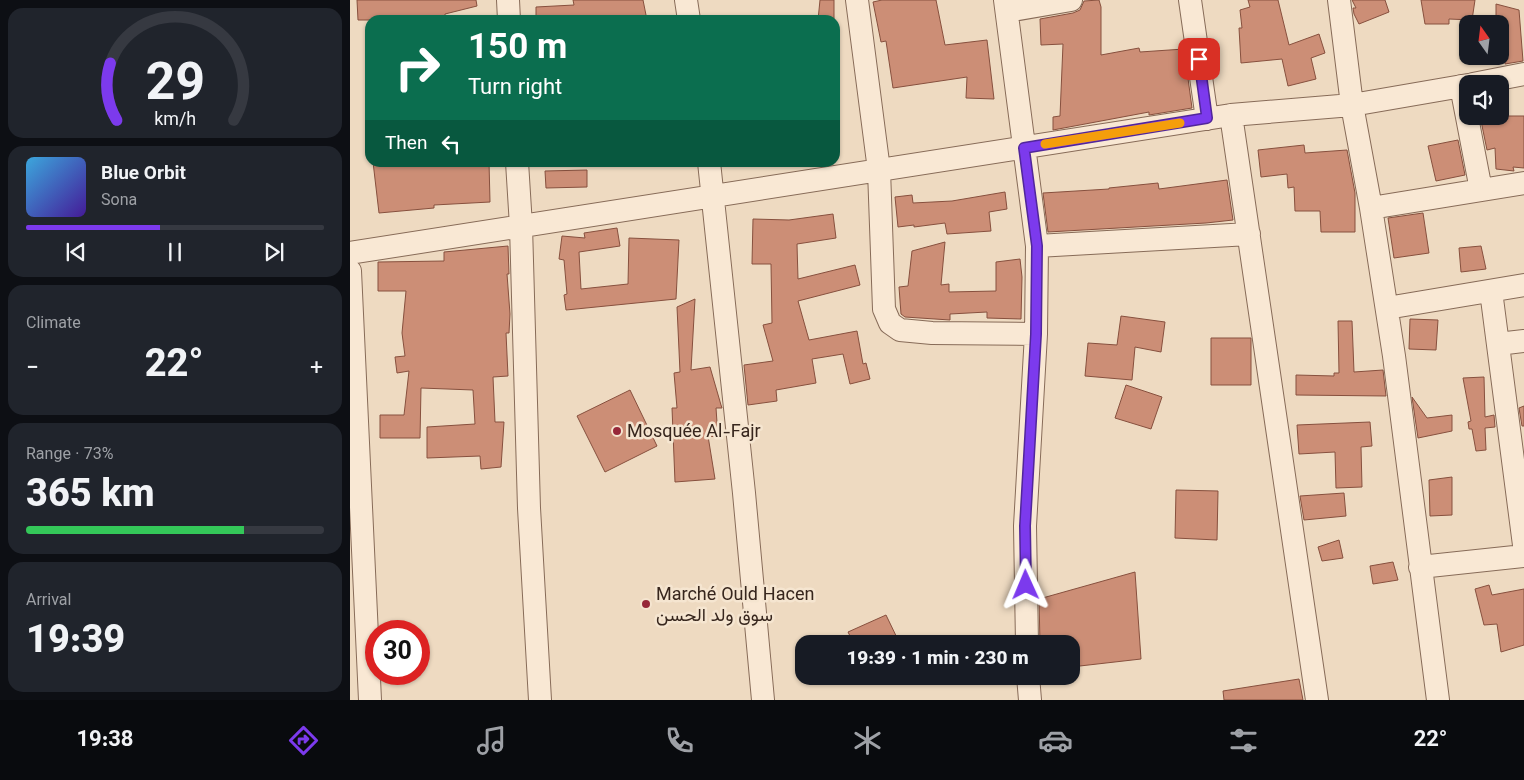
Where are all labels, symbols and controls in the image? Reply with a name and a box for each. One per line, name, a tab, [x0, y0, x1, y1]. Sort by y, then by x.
north arrow	[1459, 15, 1509, 65]
map controls	[1459, 15, 1509, 125]
text: 150 m	[468, 22, 567, 77]
icon: right	[385, 35, 450, 100]
pin	[1178, 38, 1220, 80]
icon: arrive	[1185, 45, 1213, 73]
text: 29	[145, 46, 205, 127]
text: Turn right	[468, 71, 562, 106]
button: sound	[1459, 75, 1509, 125]
text: km/h	[154, 107, 196, 135]
text: Then	[385, 130, 427, 159]
icon: left	[437, 130, 465, 158]
text: Blue Orbit	[101, 160, 186, 189]
text: Sona	[101, 189, 137, 214]
icon: previous	[62, 238, 90, 266]
icon: pause	[161, 238, 189, 266]
icon: next	[260, 238, 288, 266]
text: Climate	[26, 312, 81, 337]
text: 22°	[145, 337, 203, 396]
text: −	[26, 345, 39, 389]
text: +	[309, 345, 324, 389]
place label: Mosquée Al-Fajr	[627, 419, 761, 447]
marker: Mosquée Al-Fajr	[611, 425, 623, 437]
text: Range · 73%	[26, 443, 113, 468]
text: 365 km	[26, 467, 155, 526]
position arrow	[999, 558, 1051, 610]
place label: Marché Ould Hacen سوق ولد الحسن	[656, 582, 814, 631]
text: Arrival	[26, 589, 71, 614]
marker: Marché Ould Hacen سوق ولد الحسن	[640, 598, 652, 610]
text: 19:39	[26, 613, 125, 672]
speed limit sign: 30	[365, 620, 430, 685]
text: 19:39 · 1 min · 230 m	[846, 645, 1029, 674]
text: 19:38	[76, 723, 134, 758]
icon: directions	[286, 723, 321, 758]
icon: music	[474, 723, 509, 758]
icon: phone	[662, 723, 697, 758]
icon: climate	[850, 723, 885, 758]
icon: car	[1038, 723, 1073, 758]
icon: filters	[1226, 723, 1261, 758]
text: 22°	[1414, 723, 1447, 758]

